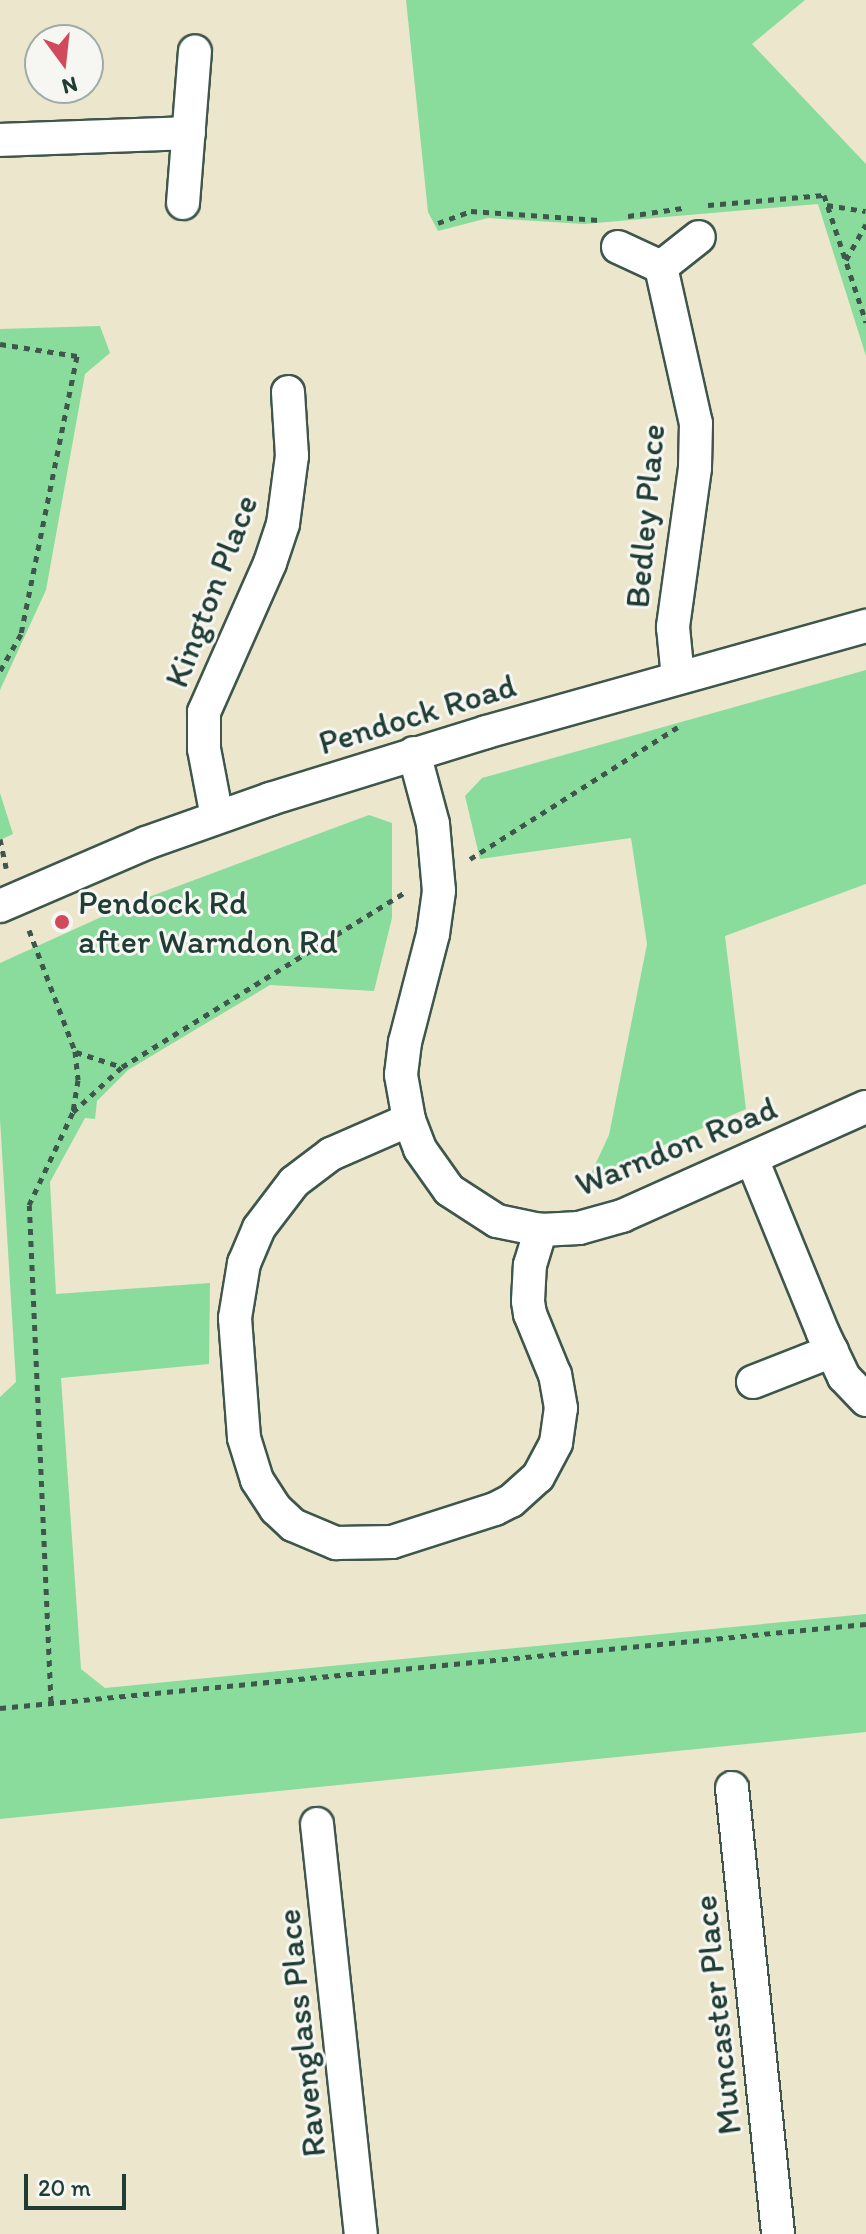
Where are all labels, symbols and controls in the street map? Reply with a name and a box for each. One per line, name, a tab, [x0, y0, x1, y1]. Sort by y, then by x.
north arrow	[24, 24, 104, 104]
text: N	[59, 71, 81, 101]
street label: Bedley Place	[617, 422, 673, 610]
street label: Kington Place	[156, 489, 266, 693]
street label: Pendock Road	[314, 665, 520, 763]
place label: Pendock Rd after Warndon Rd	[78, 882, 337, 962]
marker: Pendock Rd after Warndon Rd	[53, 913, 71, 931]
street label: Warndon Road	[570, 1087, 782, 1205]
street label: Muncaster Place	[684, 1893, 750, 2137]
street label: Ravenglass Place	[268, 1907, 334, 2159]
scale bar	[28, 2158, 130, 2208]
text: 20 m	[38, 2173, 91, 2202]

